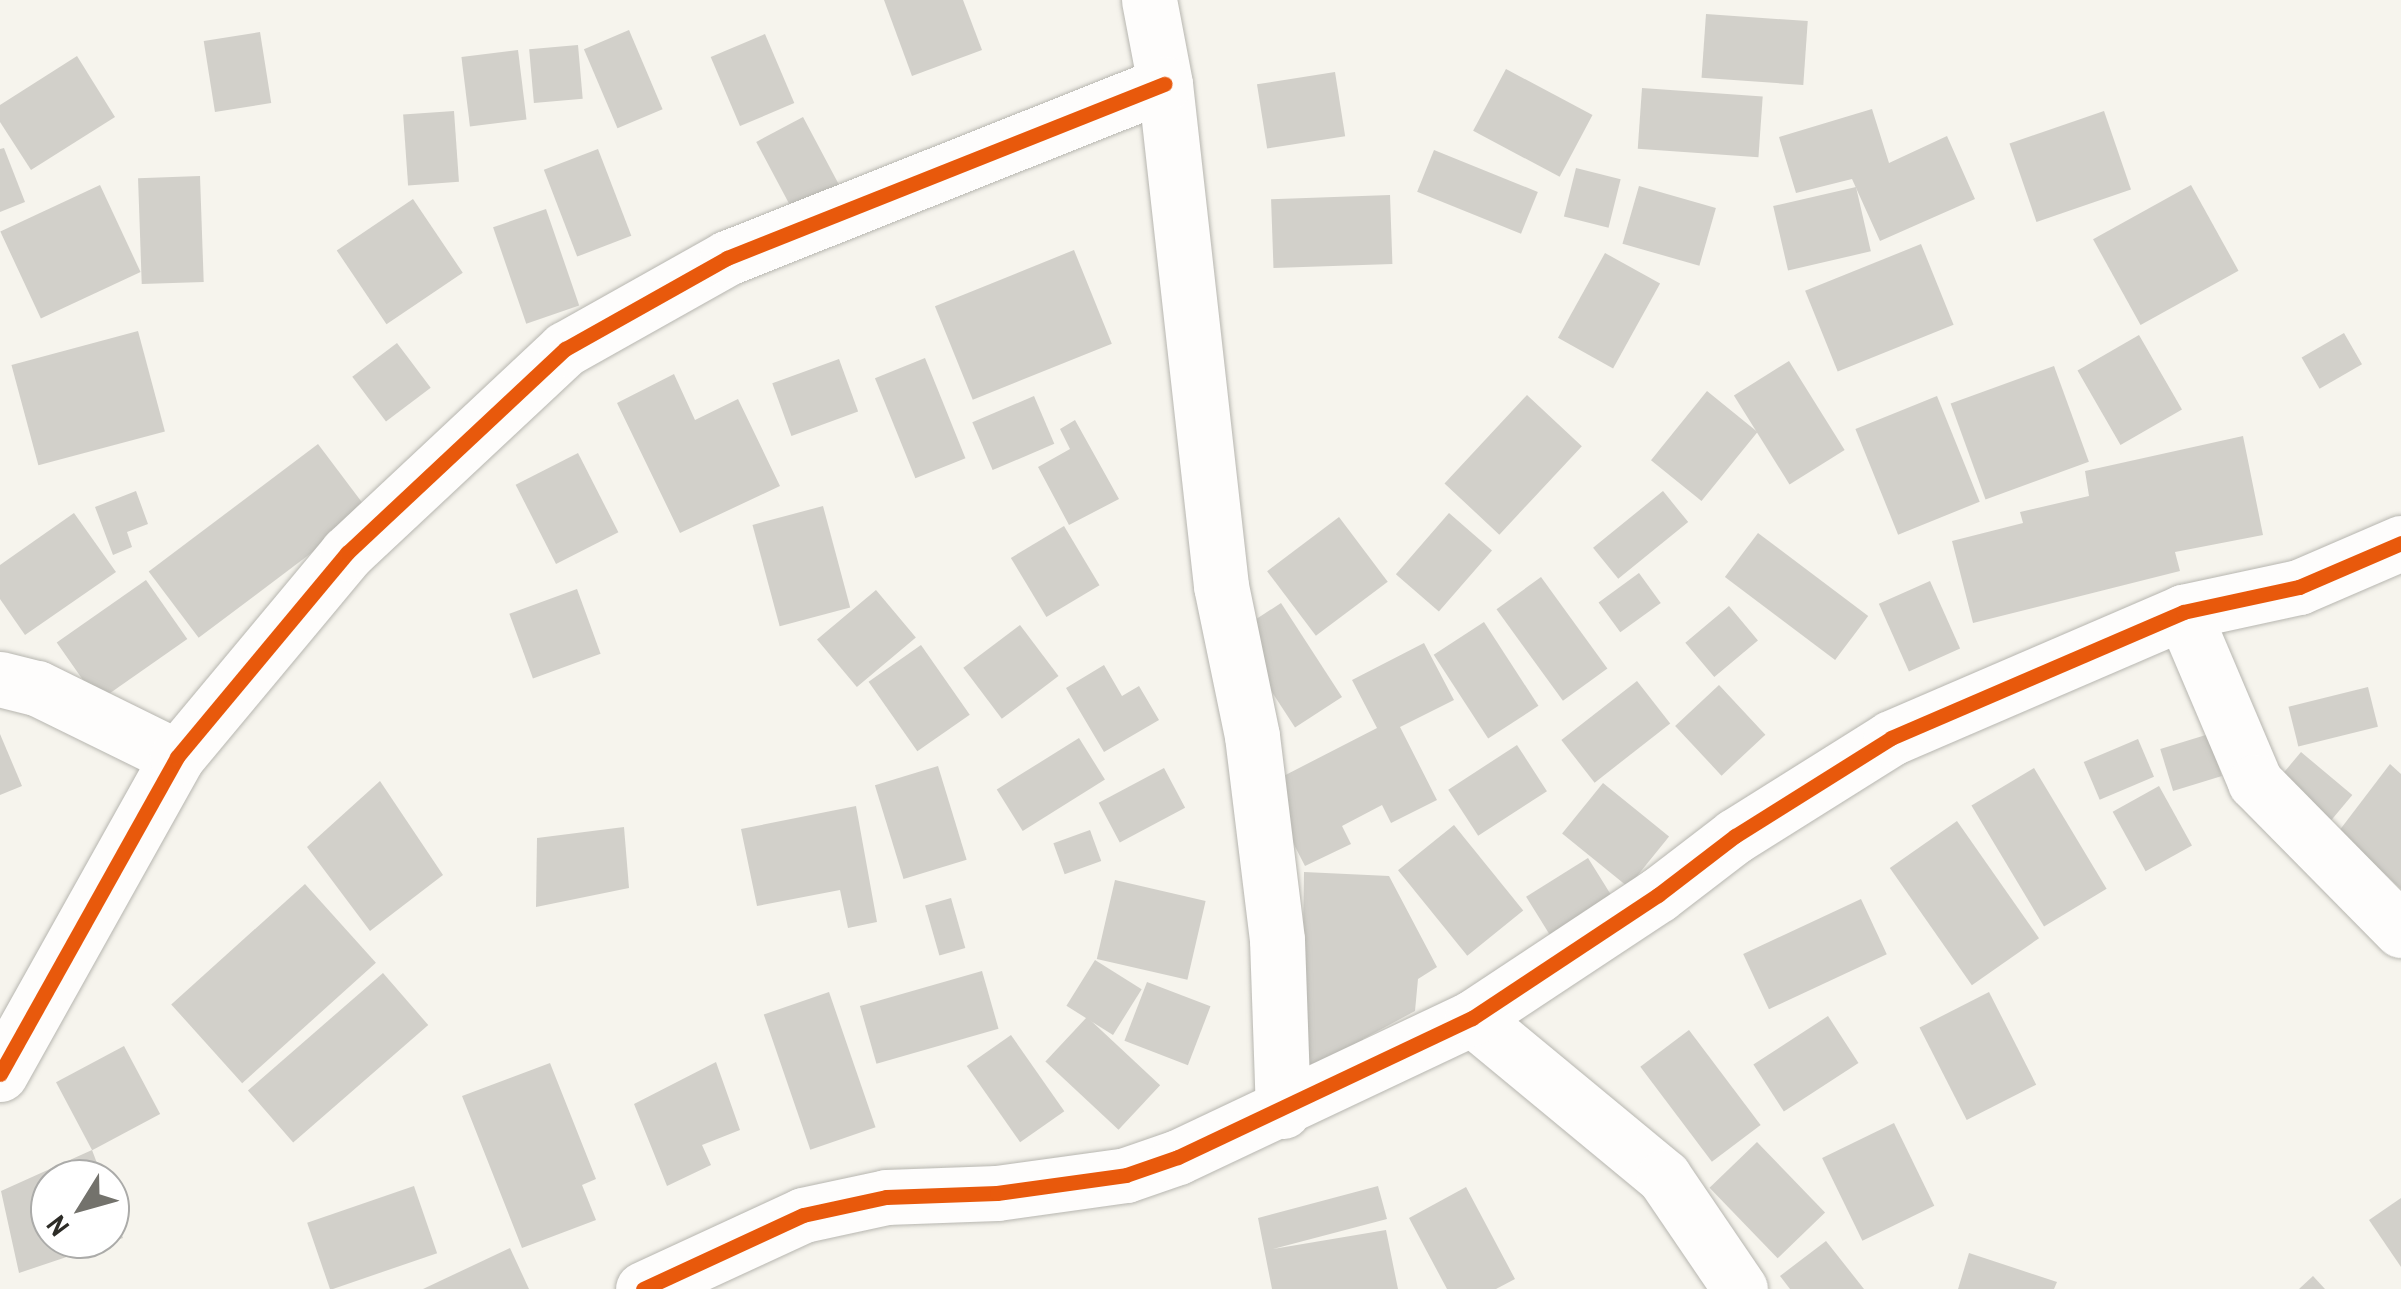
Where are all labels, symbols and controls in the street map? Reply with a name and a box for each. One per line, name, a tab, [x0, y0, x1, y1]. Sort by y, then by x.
north arrow	[30, 1159, 130, 1259]
text: N	[37, 1208, 78, 1244]

